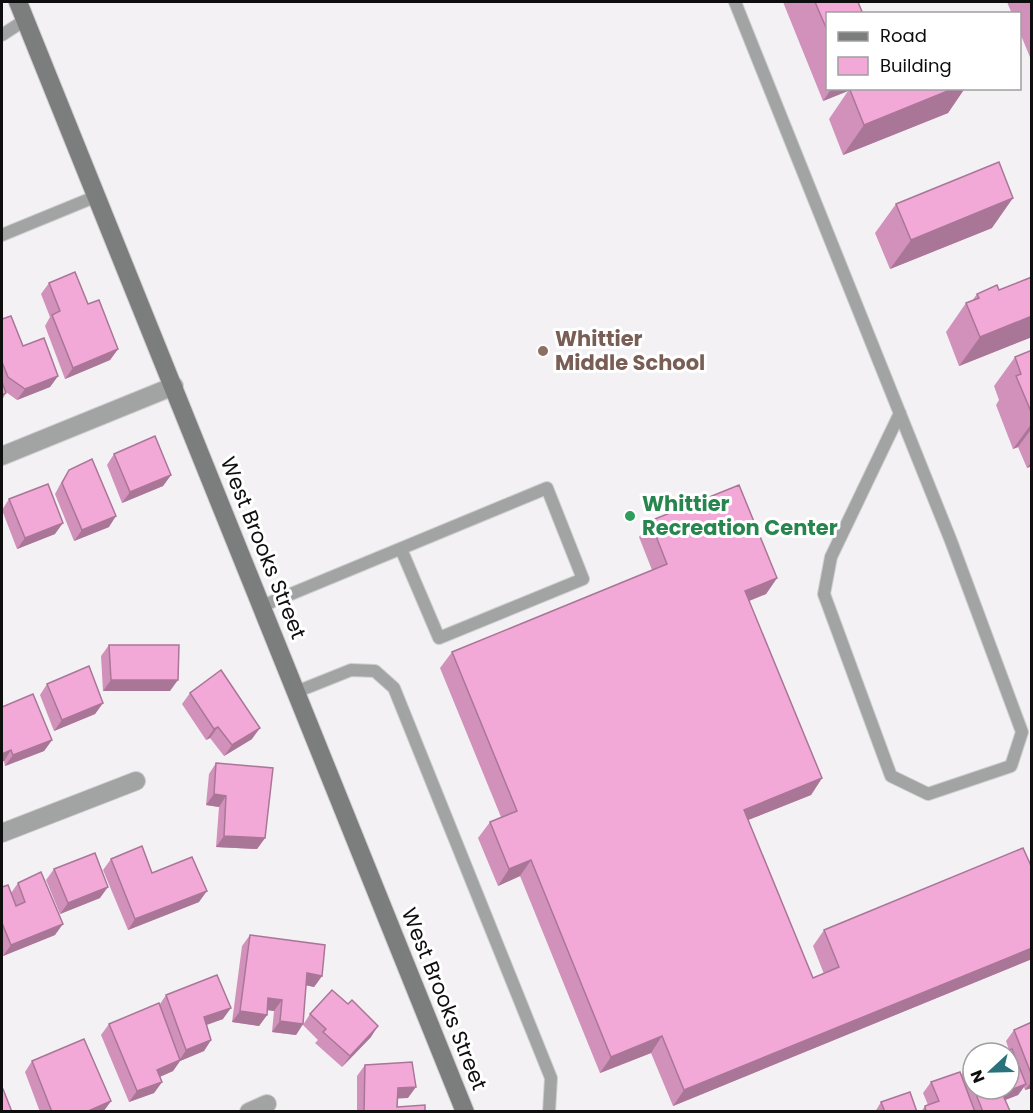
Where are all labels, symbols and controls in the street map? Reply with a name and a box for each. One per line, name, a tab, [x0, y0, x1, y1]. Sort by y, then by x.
legend	[826, 12, 1021, 90]
text: Road	[880, 23, 927, 48]
text: Building	[880, 53, 952, 78]
place label: Whittier Middle School	[555, 324, 705, 377]
marker: Whittier Middle School	[536, 344, 550, 358]
street label: West Brooks Street	[214, 452, 313, 643]
place label: Whittier Recreation Center	[642, 489, 838, 542]
marker: Whittier Recreation Center	[623, 509, 637, 523]
street label: West Brooks Street	[395, 903, 494, 1094]
north arrow	[961, 1041, 1021, 1101]
text: N	[965, 1067, 990, 1086]

